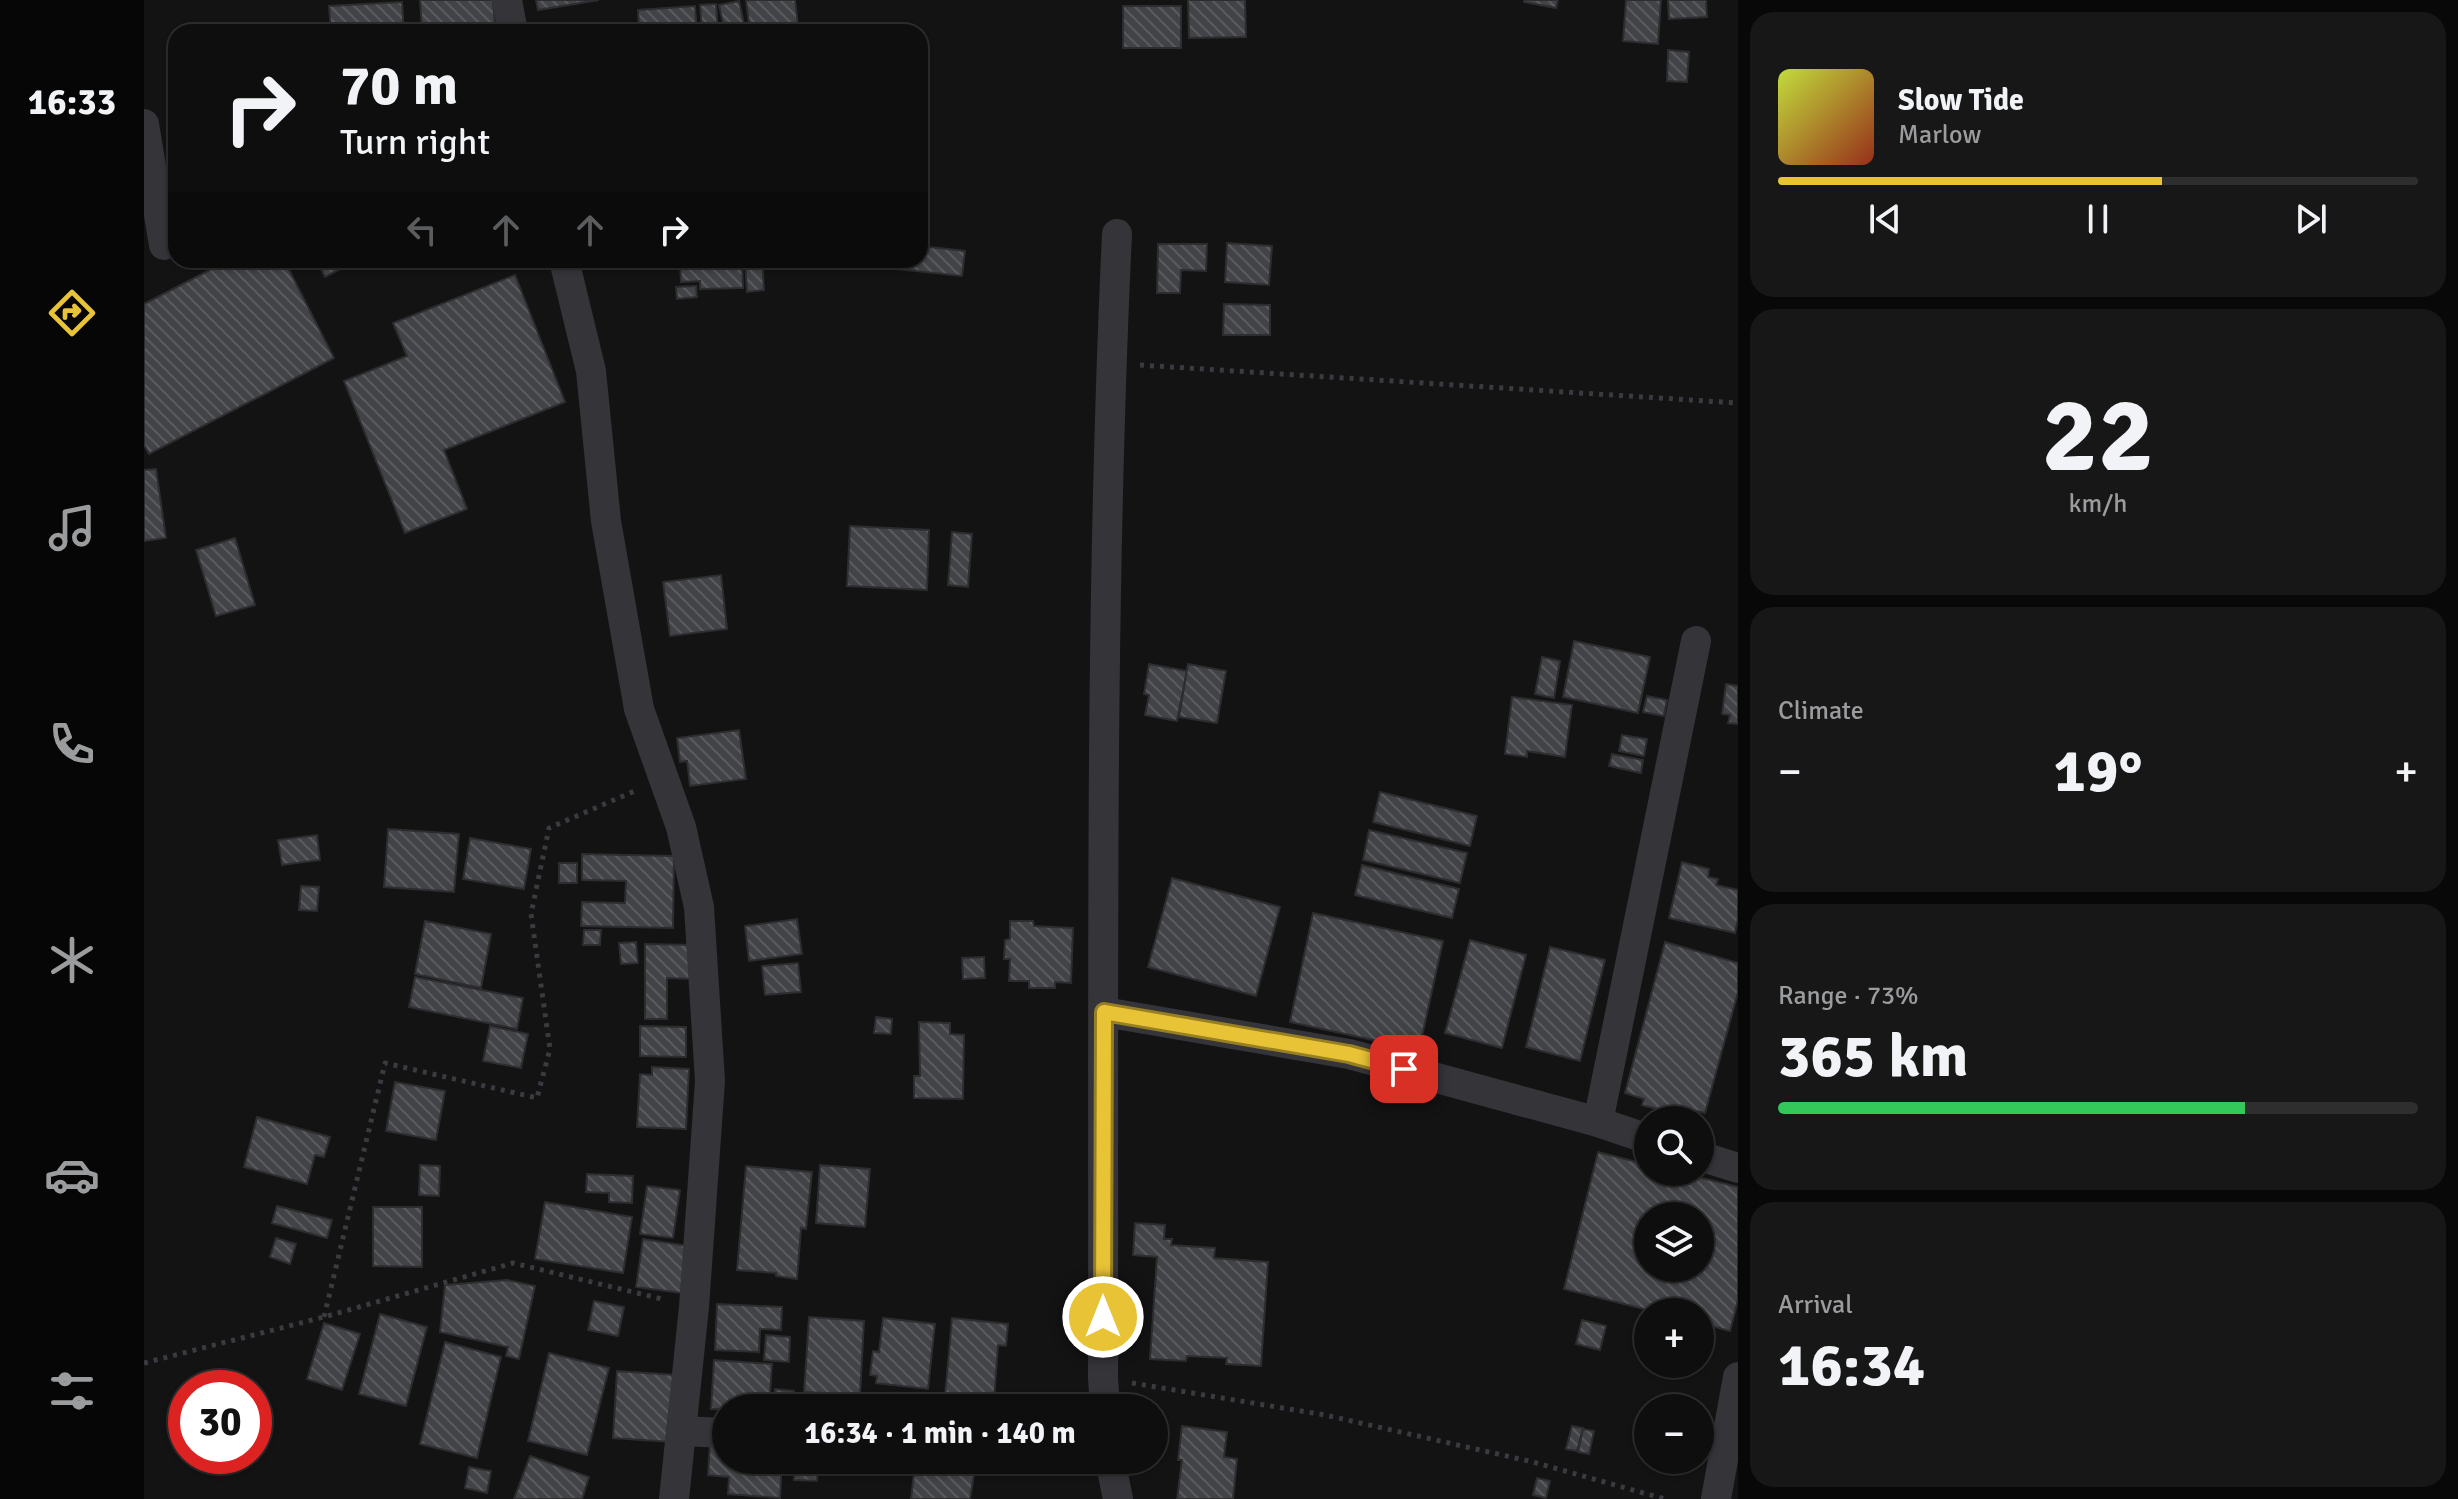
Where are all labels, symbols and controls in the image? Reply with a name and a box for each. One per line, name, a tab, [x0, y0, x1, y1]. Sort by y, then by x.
text: 70 m	[340, 51, 458, 120]
icon: right	[208, 56, 312, 160]
text: 16:33	[28, 80, 116, 125]
text: Slow Tide	[1898, 82, 2024, 119]
text: Marlow	[1898, 119, 1981, 151]
text: Turn right	[340, 120, 490, 165]
icon: previous	[1863, 197, 1907, 241]
icon: pause	[2076, 197, 2120, 241]
icon: next	[2289, 197, 2333, 241]
icon: left	[400, 208, 444, 252]
icon: ahead	[484, 208, 528, 252]
icon: ahead	[568, 208, 612, 252]
icon: right	[652, 208, 696, 252]
icon: directions	[44, 285, 100, 341]
text: 22	[2042, 372, 2154, 500]
text: km/h	[2069, 488, 2127, 520]
icon: music	[44, 500, 100, 556]
text: Climate	[1778, 695, 1864, 727]
icon: phone	[44, 716, 100, 772]
text: 19°	[2054, 735, 2142, 809]
text: −	[1778, 745, 1802, 799]
text: +	[2394, 745, 2418, 799]
icon: climate	[44, 932, 100, 988]
text: Range · 73%	[1778, 980, 1919, 1012]
text: 365 km	[1778, 1020, 1968, 1094]
pin	[1370, 1035, 1438, 1103]
icon: arrive	[1382, 1047, 1426, 1091]
map controls	[1634, 1106, 1714, 1474]
button: search	[1634, 1106, 1714, 1186]
icon: car	[44, 1147, 100, 1203]
button: layers	[1634, 1202, 1714, 1282]
position arrow	[1061, 1275, 1145, 1359]
text: Arrival	[1778, 1289, 1853, 1321]
button: +	[1634, 1298, 1714, 1378]
text: 16:34	[1778, 1329, 1925, 1403]
icon: filters	[44, 1363, 100, 1419]
speed limit sign: 30	[168, 1370, 272, 1474]
button: −	[1634, 1394, 1714, 1474]
text: 16:34 · 1 min · 140 m	[804, 1415, 1076, 1452]

